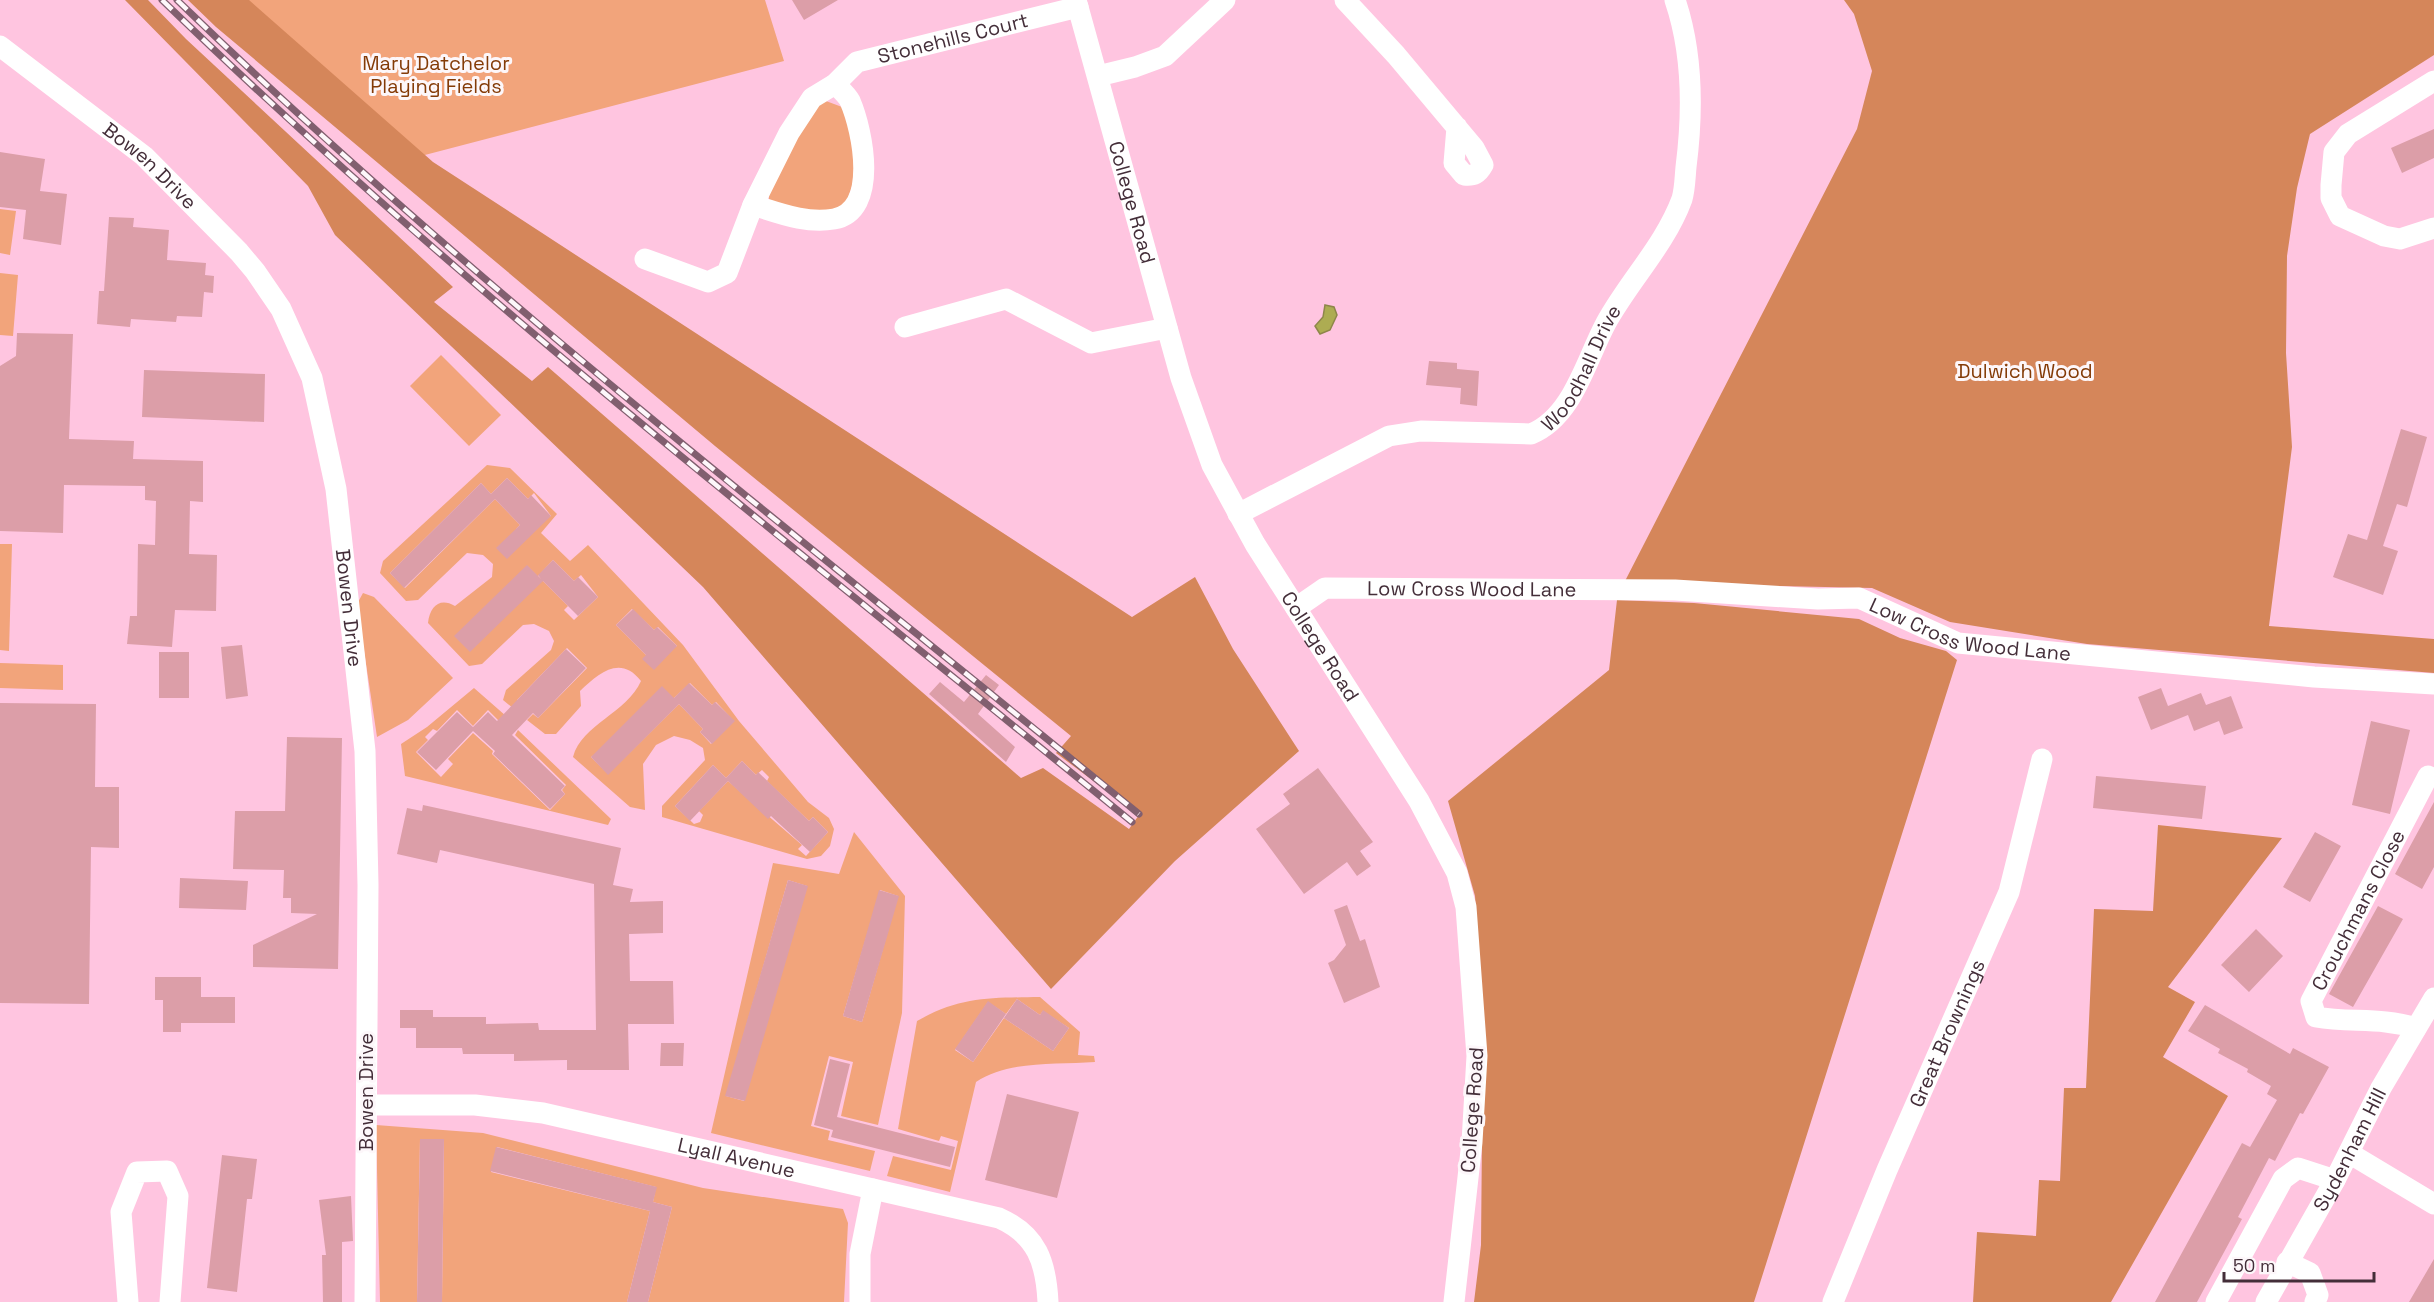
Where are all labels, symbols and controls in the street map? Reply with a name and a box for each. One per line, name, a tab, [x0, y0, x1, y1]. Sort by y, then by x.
street label: Stonehills Court	[875, 7, 1031, 69]
park label: Mary Datchelor Playing Fields	[362, 50, 510, 99]
street label: Bowen Drive	[98, 116, 202, 215]
street label: College Road	[1103, 138, 1162, 266]
street label: Woodhall Drive	[1536, 300, 1627, 437]
park label: Dulwich Wood	[1957, 358, 2093, 384]
street label: Bowen Drive	[330, 548, 369, 668]
street label: Low Cross Wood Lane	[1367, 575, 1576, 602]
street label: College Road	[1275, 586, 1365, 706]
street label: Low Cross Wood Lane	[1865, 591, 2072, 667]
street label: Crouchmans Close	[2306, 825, 2411, 995]
street label: Great Brownings	[1903, 955, 1991, 1111]
street label: Bowen Drive	[353, 1033, 379, 1151]
street label: College Road	[1455, 1046, 1489, 1174]
street label: Sydenham Hill	[2307, 1083, 2392, 1216]
street label: Lyall Avenue	[675, 1131, 798, 1184]
scale bar	[2224, 1245, 2374, 1283]
text: 50 m	[2233, 1254, 2275, 1277]

